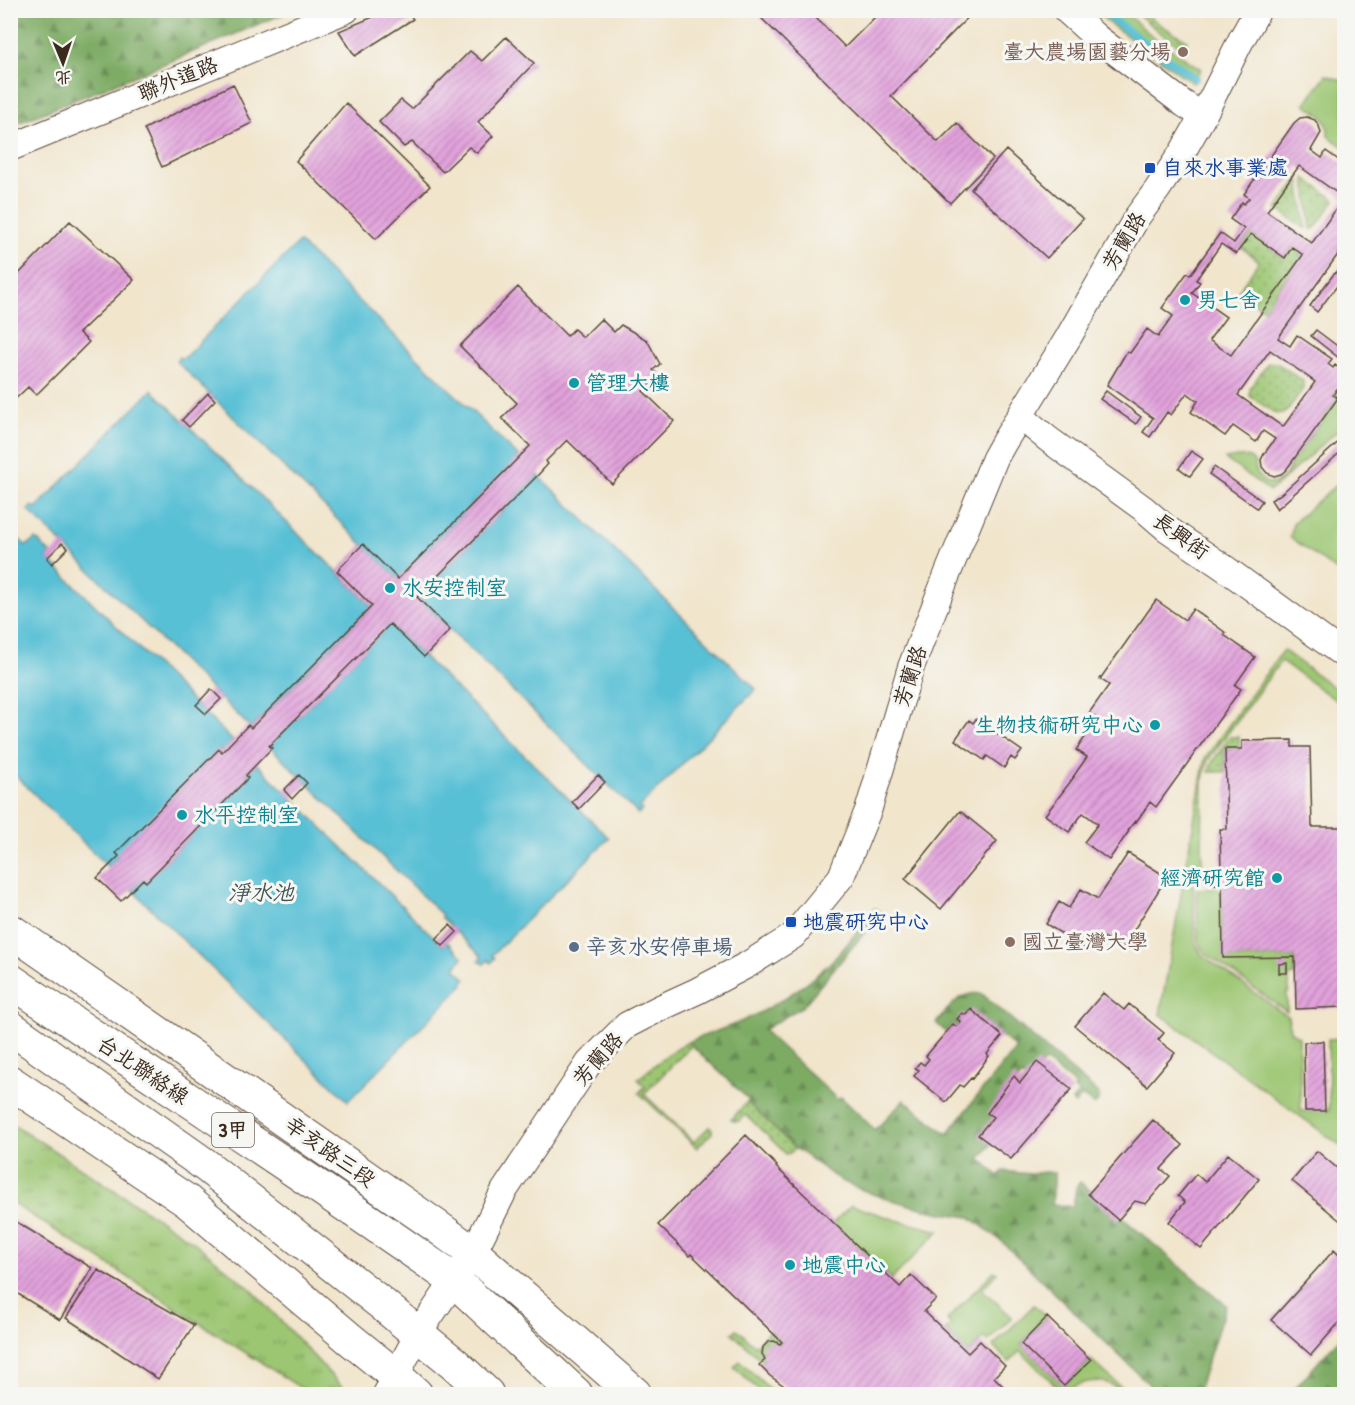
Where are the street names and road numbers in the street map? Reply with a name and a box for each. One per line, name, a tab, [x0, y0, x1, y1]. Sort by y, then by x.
street label: 聯外道路	[133, 49, 222, 108]
street label: 芳蘭路	[1095, 206, 1152, 275]
street label: 長興街	[1147, 505, 1215, 566]
street label: 芳蘭路	[886, 641, 933, 710]
street label: 芳蘭路	[566, 1025, 629, 1092]
street label: 台北聯絡線	[92, 1028, 195, 1111]
street label: 辛亥路三段	[279, 1110, 382, 1194]
road number: 3甲	[212, 1113, 254, 1147]

